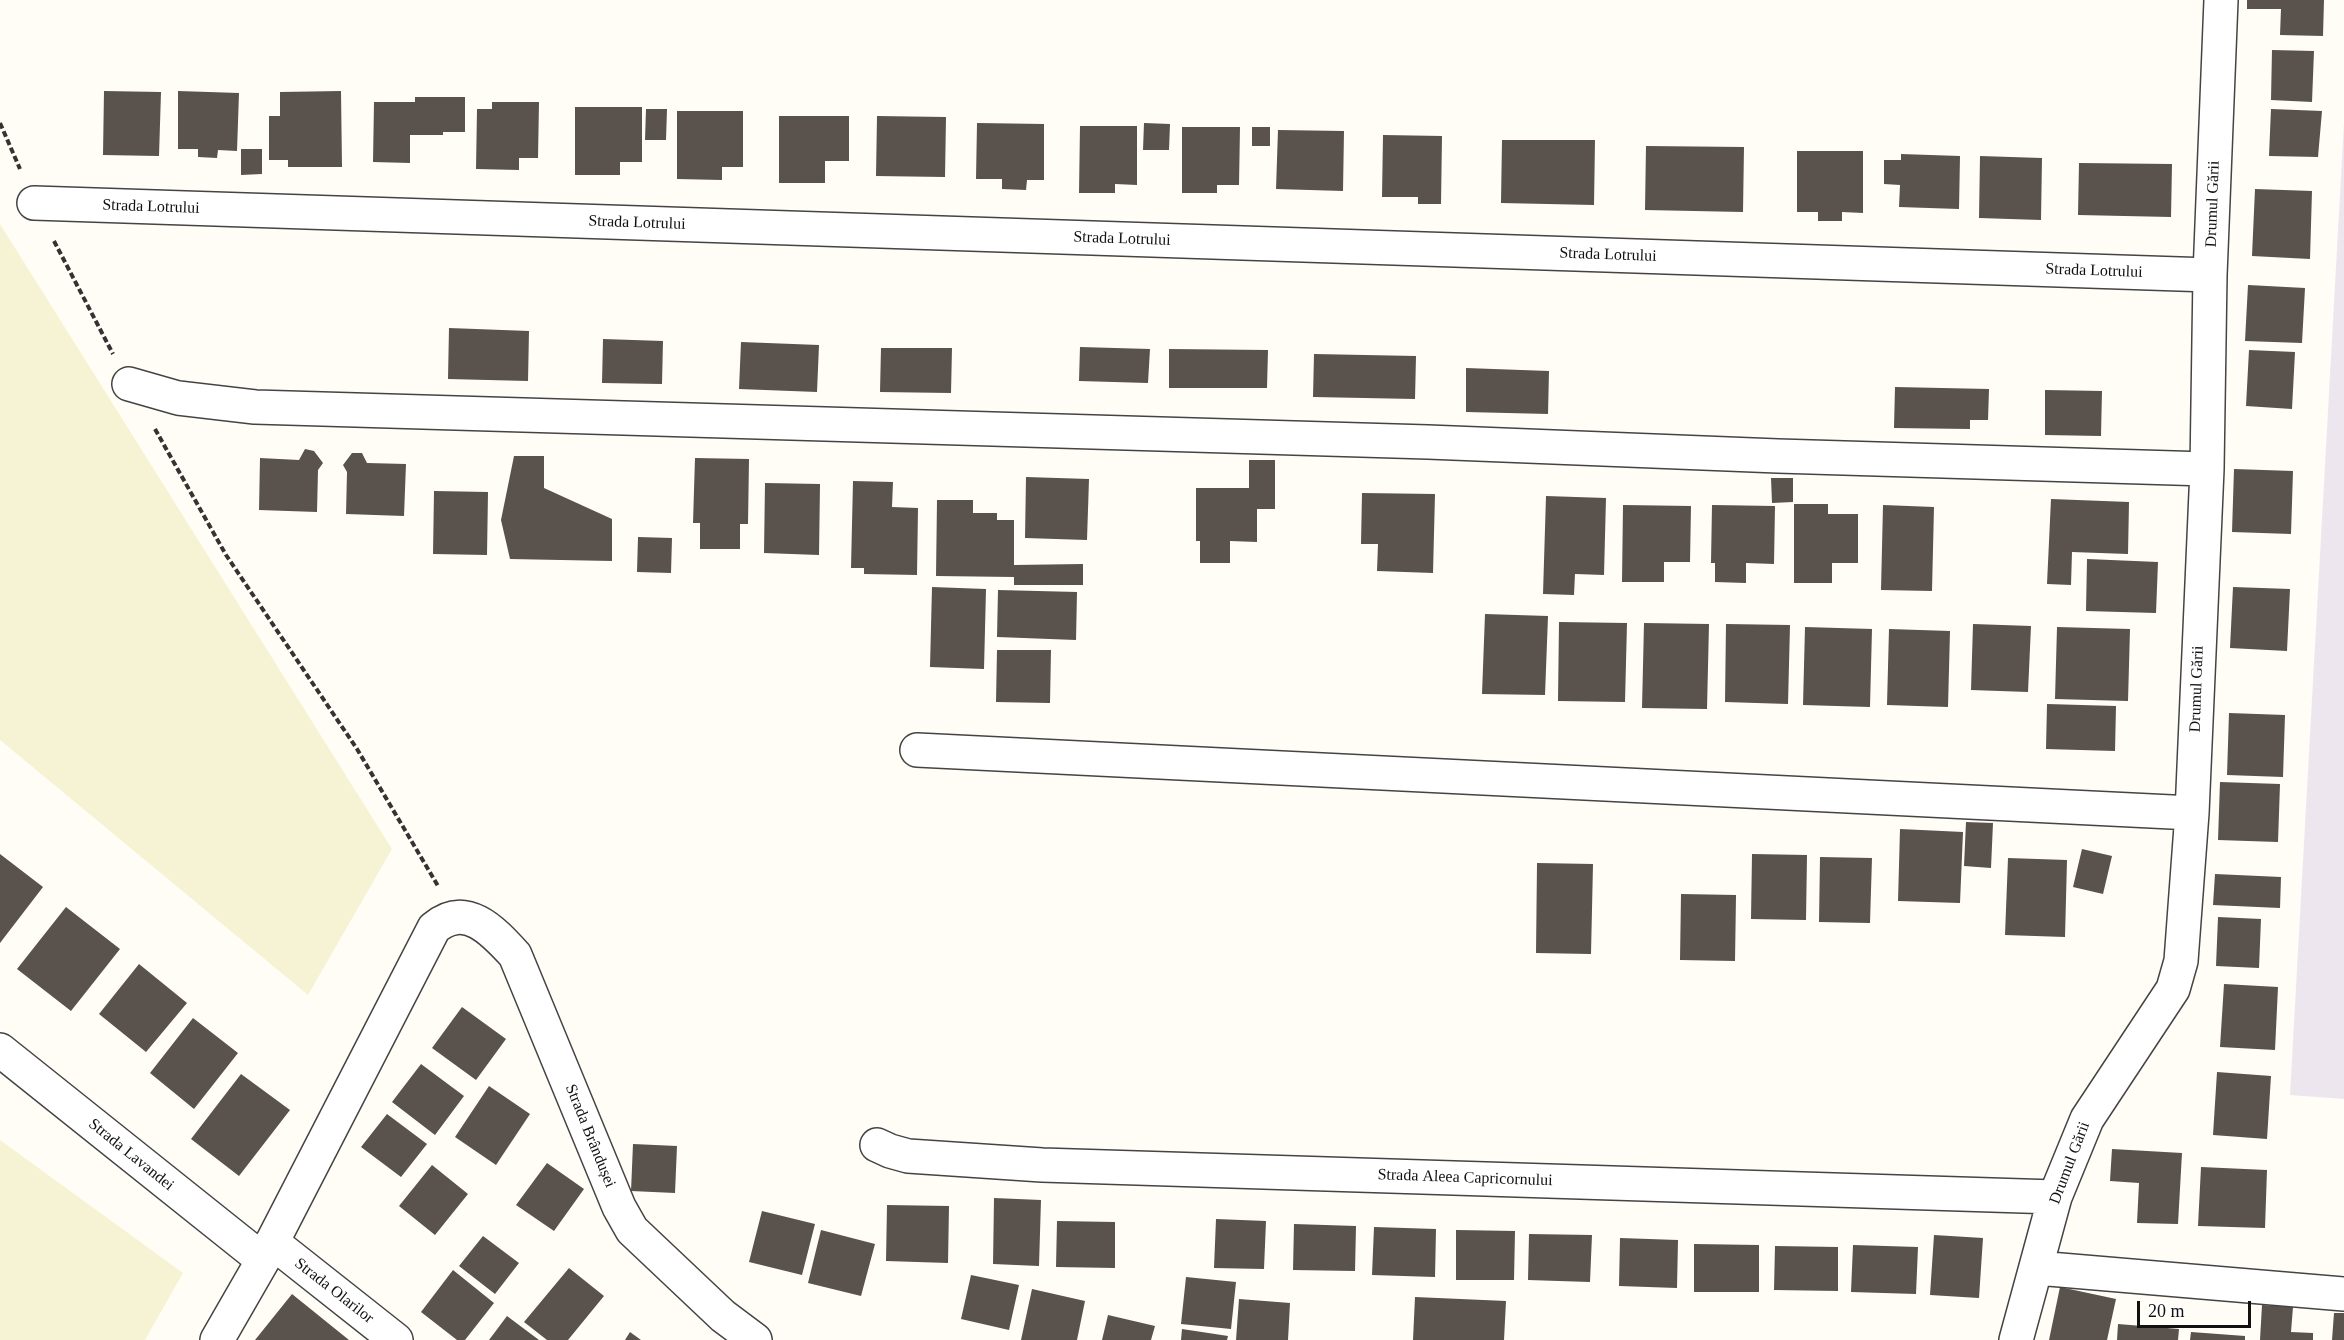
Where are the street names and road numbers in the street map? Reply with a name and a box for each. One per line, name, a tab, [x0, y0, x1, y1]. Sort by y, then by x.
street label: Drumul Gării	[2202, 160, 2224, 248]
street label: Strada Lotrului	[102, 196, 200, 218]
street label: Strada Lotrului	[588, 212, 686, 234]
street label: Strada Lotrului	[1073, 228, 1171, 250]
street label: Strada Lotrului	[1559, 244, 1657, 266]
street label: Strada Lotrului	[2045, 260, 2143, 282]
street label: Drumul Gării	[2186, 645, 2208, 733]
street label: Strada Brândușei	[561, 1082, 619, 1190]
street label: Strada Lavandei	[84, 1115, 178, 1195]
street label: Drumul Gării	[2046, 1119, 2094, 1207]
street label: Strada Aleea Capricornului	[1377, 1165, 1553, 1191]
street label: Strada Olarilor	[290, 1254, 378, 1328]

